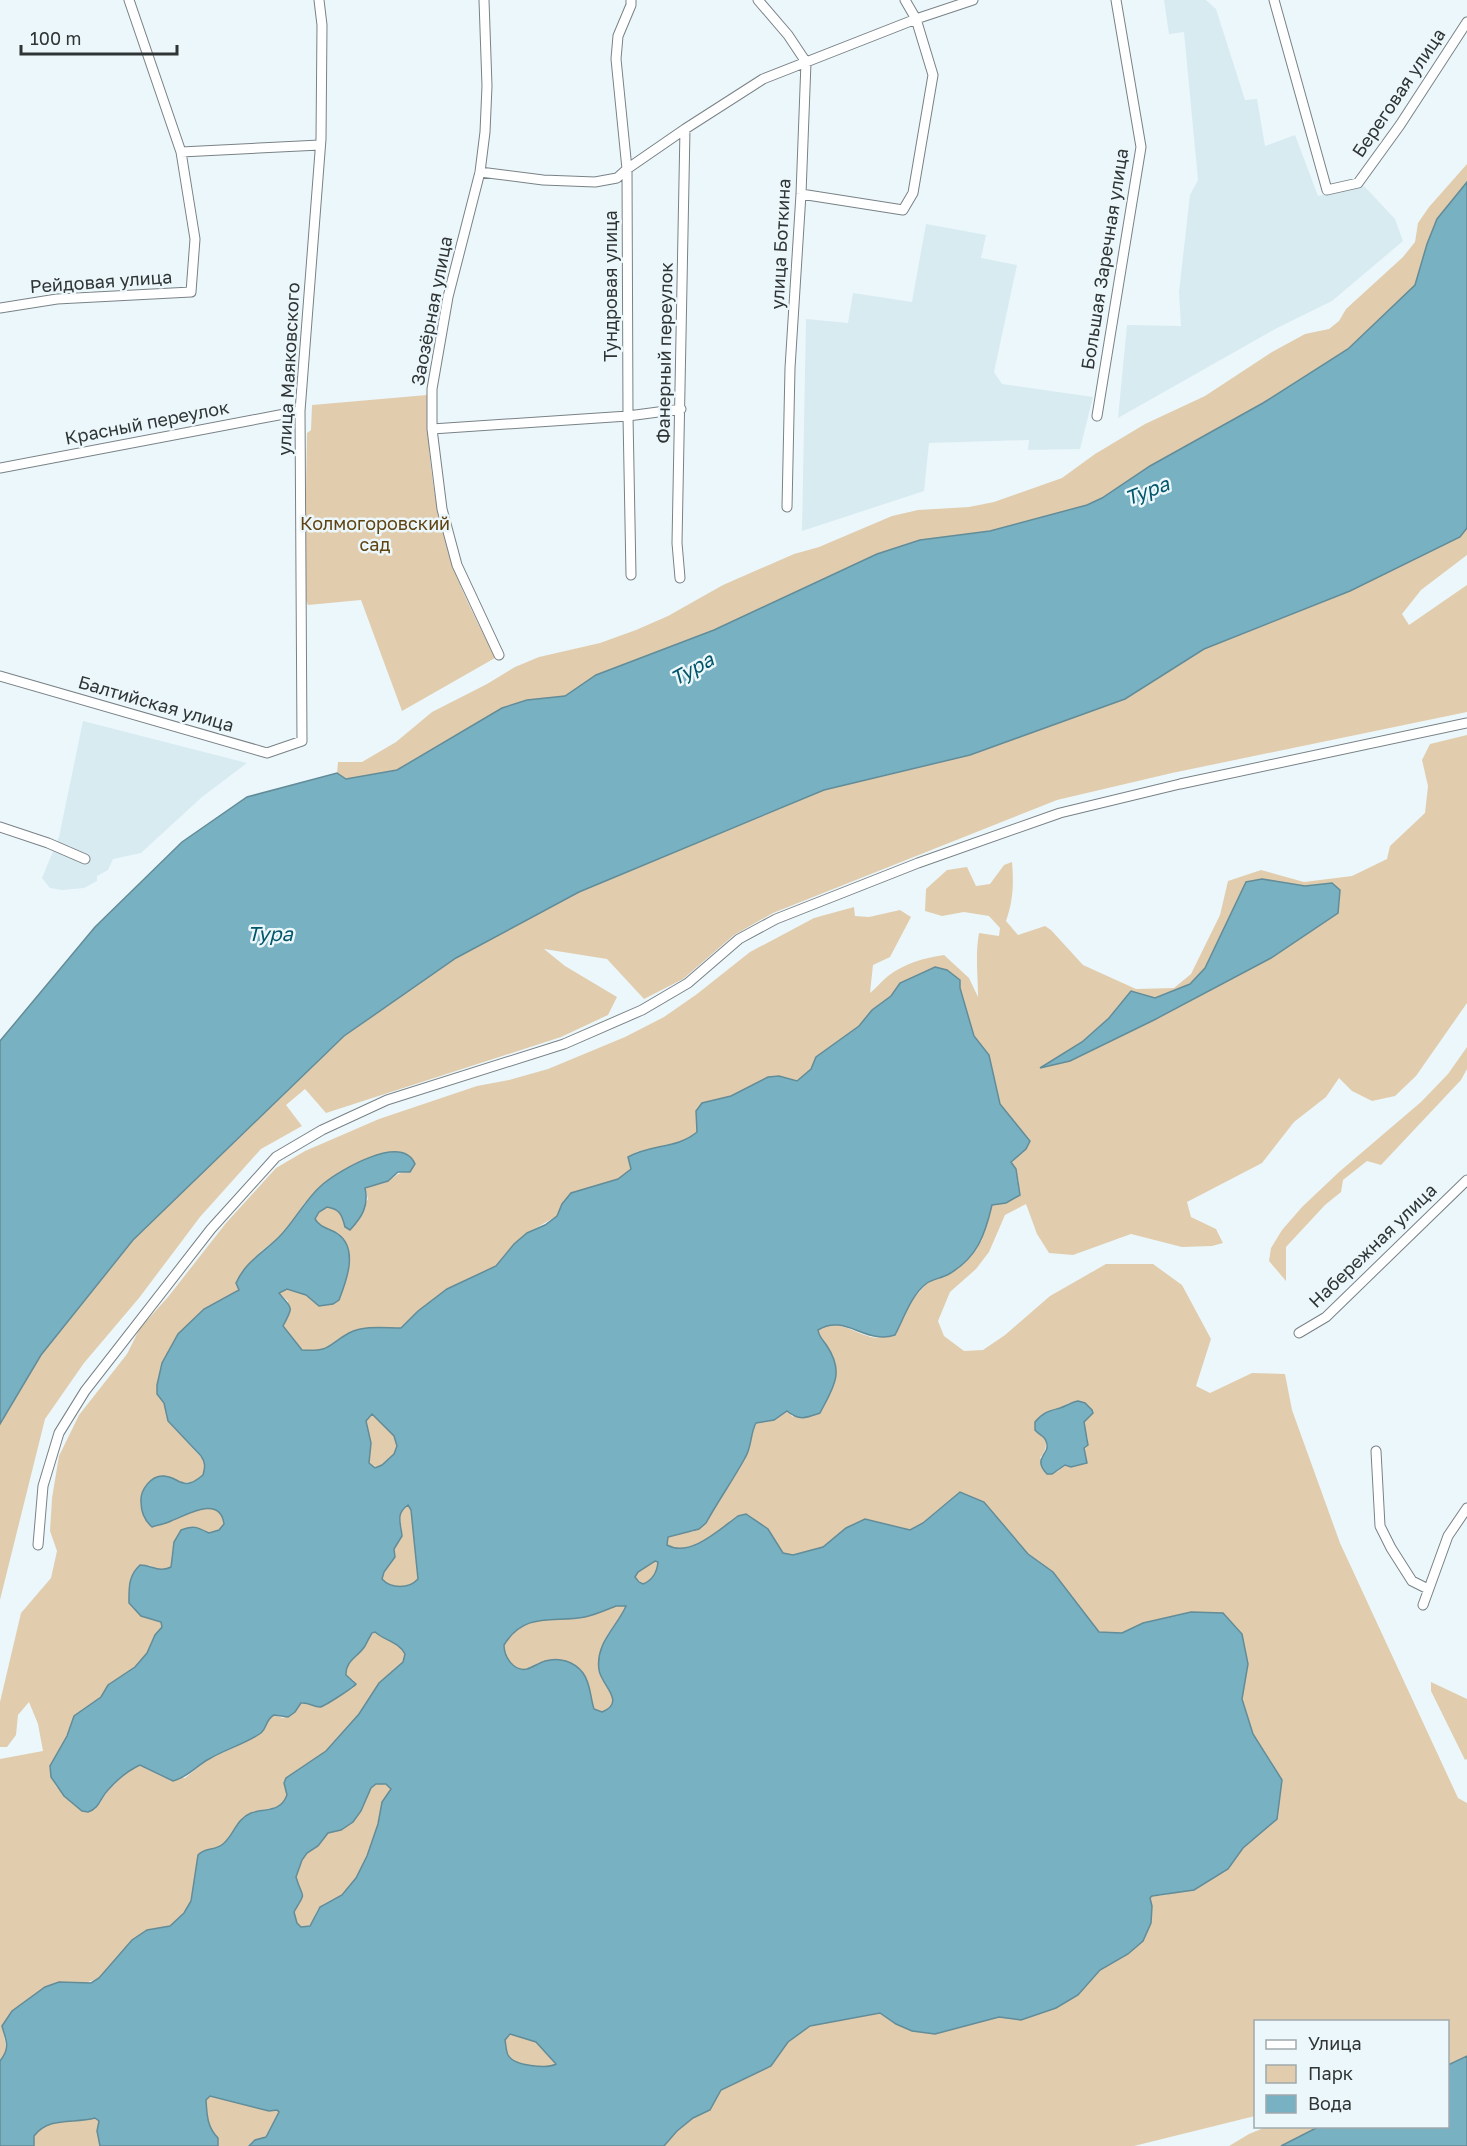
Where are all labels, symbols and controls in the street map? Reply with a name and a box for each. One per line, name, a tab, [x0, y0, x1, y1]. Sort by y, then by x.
scale bar	[21, 18, 177, 56]
street label: Береговая улица	[1347, 24, 1449, 161]
text: 100 m	[30, 27, 81, 49]
street label: Большая Заречная улица	[1076, 147, 1132, 371]
street label: улица Боткина	[766, 178, 794, 310]
street label: Тундровая улица	[599, 210, 621, 362]
street label: Заозёрная улица	[406, 234, 456, 388]
street label: Фанерный переулок	[651, 262, 677, 444]
street label: Рейдовая улица	[29, 265, 173, 297]
street label: улица Маяковского	[272, 282, 304, 456]
street label: Красный переулок	[63, 395, 231, 449]
water label: Тура	[1121, 470, 1173, 510]
park label: Колмогоровский сад	[300, 512, 450, 555]
water label: Тура	[666, 646, 718, 691]
street label: Балтийская улица	[76, 670, 237, 736]
water label: Тура	[247, 921, 293, 946]
street label: Набережная улица	[1304, 1179, 1441, 1312]
legend	[1254, 2020, 1449, 2128]
text: Улица	[1308, 2032, 1362, 2054]
text: Парк	[1308, 2062, 1353, 2084]
text: Вода	[1308, 2092, 1352, 2114]

